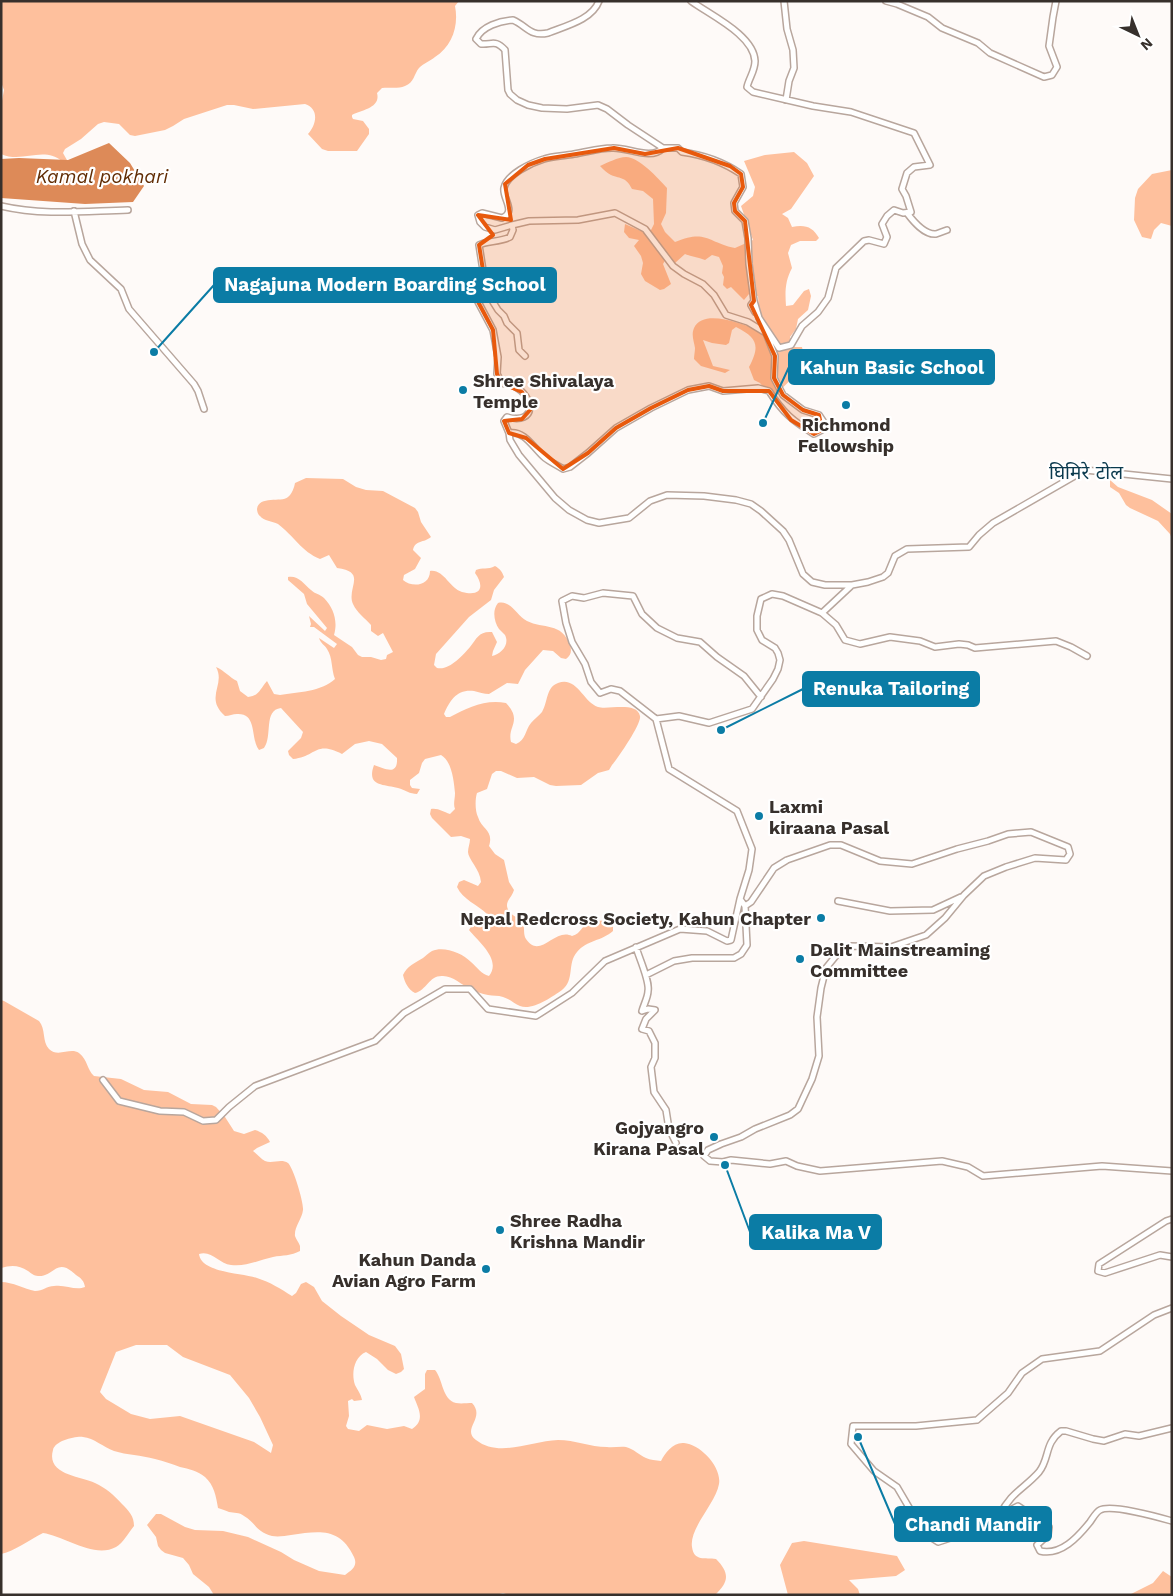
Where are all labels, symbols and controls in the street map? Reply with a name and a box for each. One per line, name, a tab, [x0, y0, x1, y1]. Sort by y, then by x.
north arrow	[1113, 10, 1163, 60]
text: N	[1138, 35, 1156, 54]
water label: Kamal pokhari	[36, 165, 169, 188]
callout: Nagajuna Modern Boarding School	[214, 268, 556, 302]
text: Nagajuna Modern Boarding School	[224, 273, 546, 296]
callout: Kahun Basic School	[789, 350, 994, 384]
text: Kahun Basic School	[800, 356, 985, 379]
place label: Shree Shivalaya Temple	[473, 370, 615, 412]
marker: Shree Shivalaya Temple	[457, 384, 469, 396]
marker: Richmond Fellowship	[840, 399, 852, 411]
place label: Richmond Fellowship	[798, 414, 894, 456]
district label: घिमिरे टोल	[1049, 461, 1124, 484]
callout: Renuka Tailoring	[803, 672, 979, 706]
text: Renuka Tailoring	[813, 677, 969, 700]
place label: Laxmi kiraana Pasal	[769, 796, 889, 838]
marker: Laxmi kiraana Pasal	[753, 810, 765, 822]
place label: Nepal Redcross Society, Kahun Chapter	[460, 908, 811, 929]
marker: Nepal Redcross Society, Kahun Chapter	[815, 912, 827, 924]
place label: Dalit Mainstreaming Committee	[810, 939, 991, 981]
marker: Dalit Mainstreaming Committee	[794, 953, 806, 965]
place label: Gojyangro Kirana Pasal	[593, 1117, 704, 1159]
marker: Gojyangro Kirana Pasal	[708, 1131, 720, 1143]
place label: Shree Radha Krishna Mandir	[510, 1210, 645, 1252]
callout: Kalika Ma V	[750, 1215, 881, 1249]
text: Kalika Ma V	[761, 1221, 871, 1244]
marker: Shree Radha Krishna Mandir	[494, 1224, 506, 1236]
place label: Kahun Danda Avian Agro Farm	[332, 1249, 477, 1291]
marker: Kahun Danda Avian Agro Farm	[480, 1263, 492, 1275]
callout: Chandi Mandir	[895, 1507, 1051, 1541]
text: Chandi Mandir	[905, 1513, 1042, 1536]

